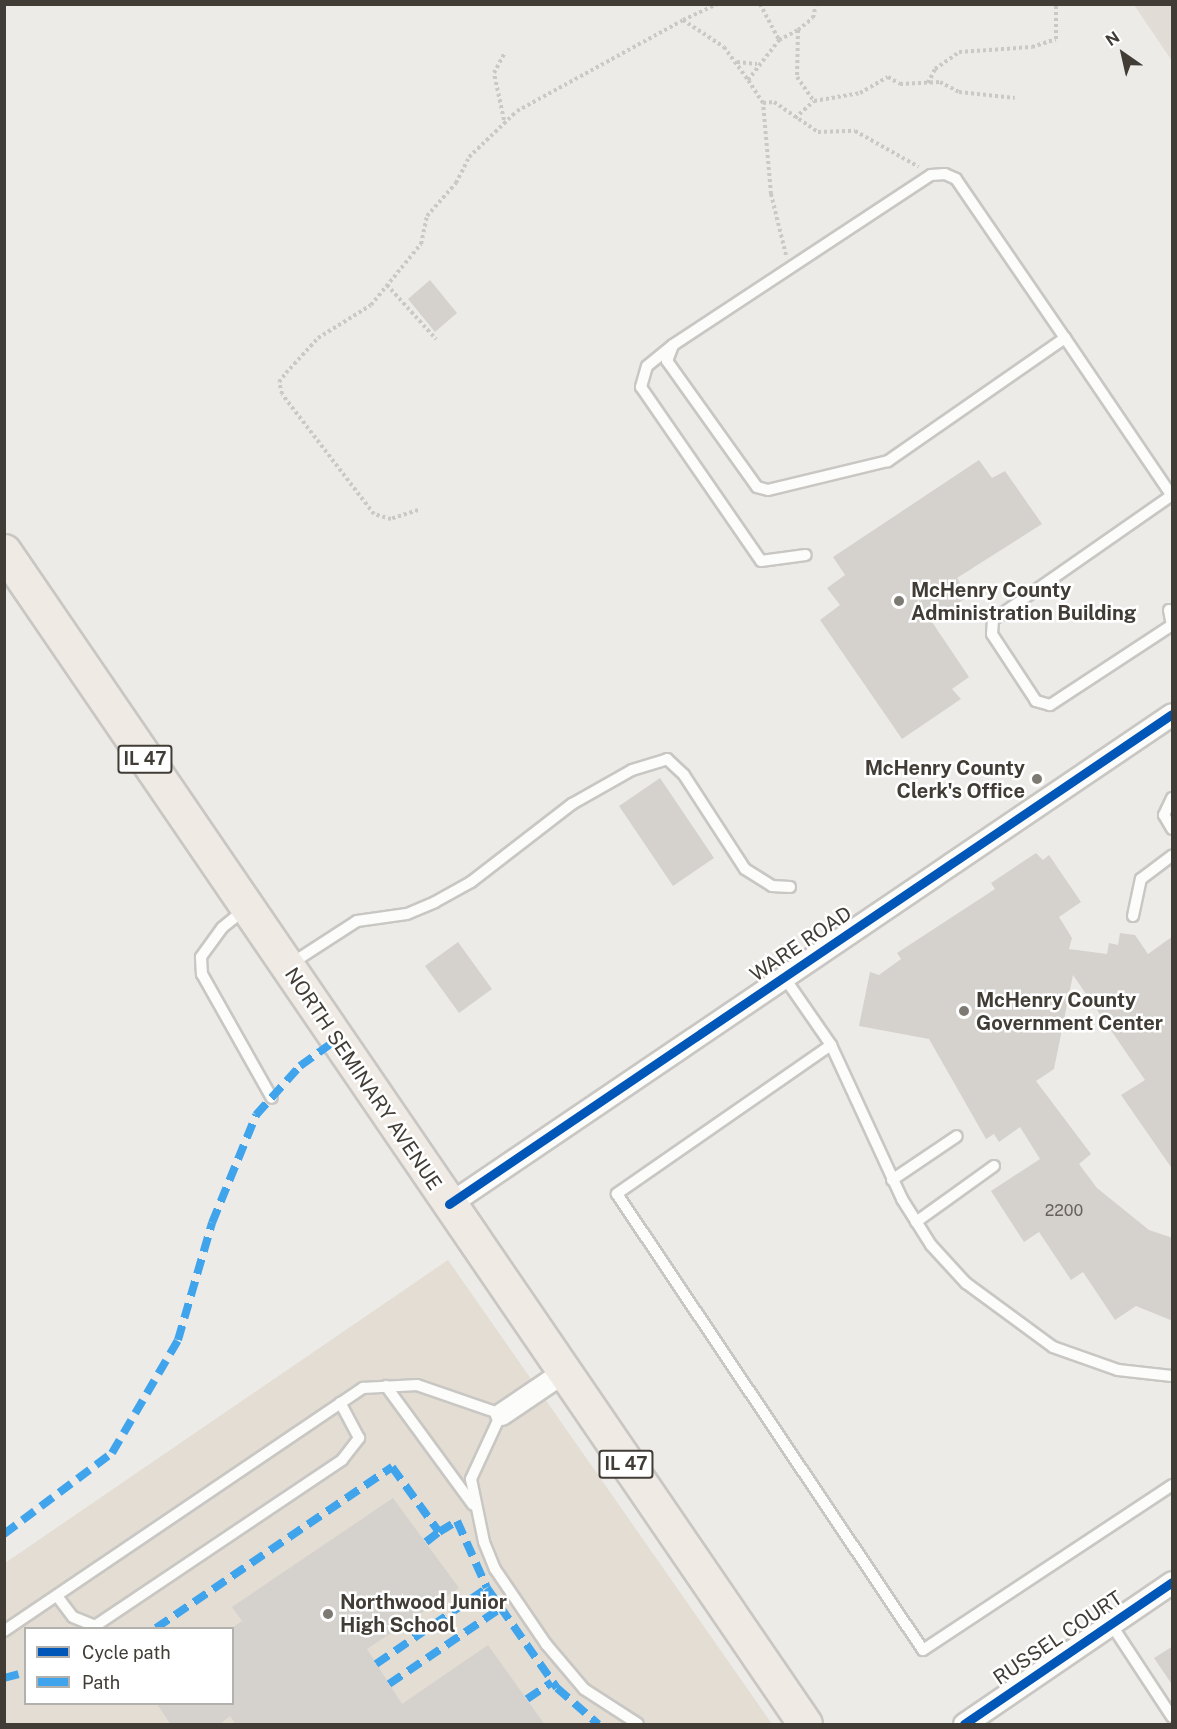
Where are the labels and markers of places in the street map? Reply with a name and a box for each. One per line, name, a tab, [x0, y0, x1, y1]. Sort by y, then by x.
place label: McHenry County Administration Building	[911, 578, 1136, 625]
marker: McHenry County Administration Building	[892, 594, 906, 608]
place label: McHenry County Clerk's Office	[865, 756, 1025, 803]
marker: McHenry County Clerk's Office	[1030, 772, 1044, 786]
place label: McHenry County Government Center	[976, 988, 1163, 1035]
marker: McHenry County Government Center	[957, 1004, 971, 1018]
place label: Northwood Junior High School	[340, 1590, 507, 1637]
marker: Northwood Junior High School	[321, 1607, 335, 1621]

